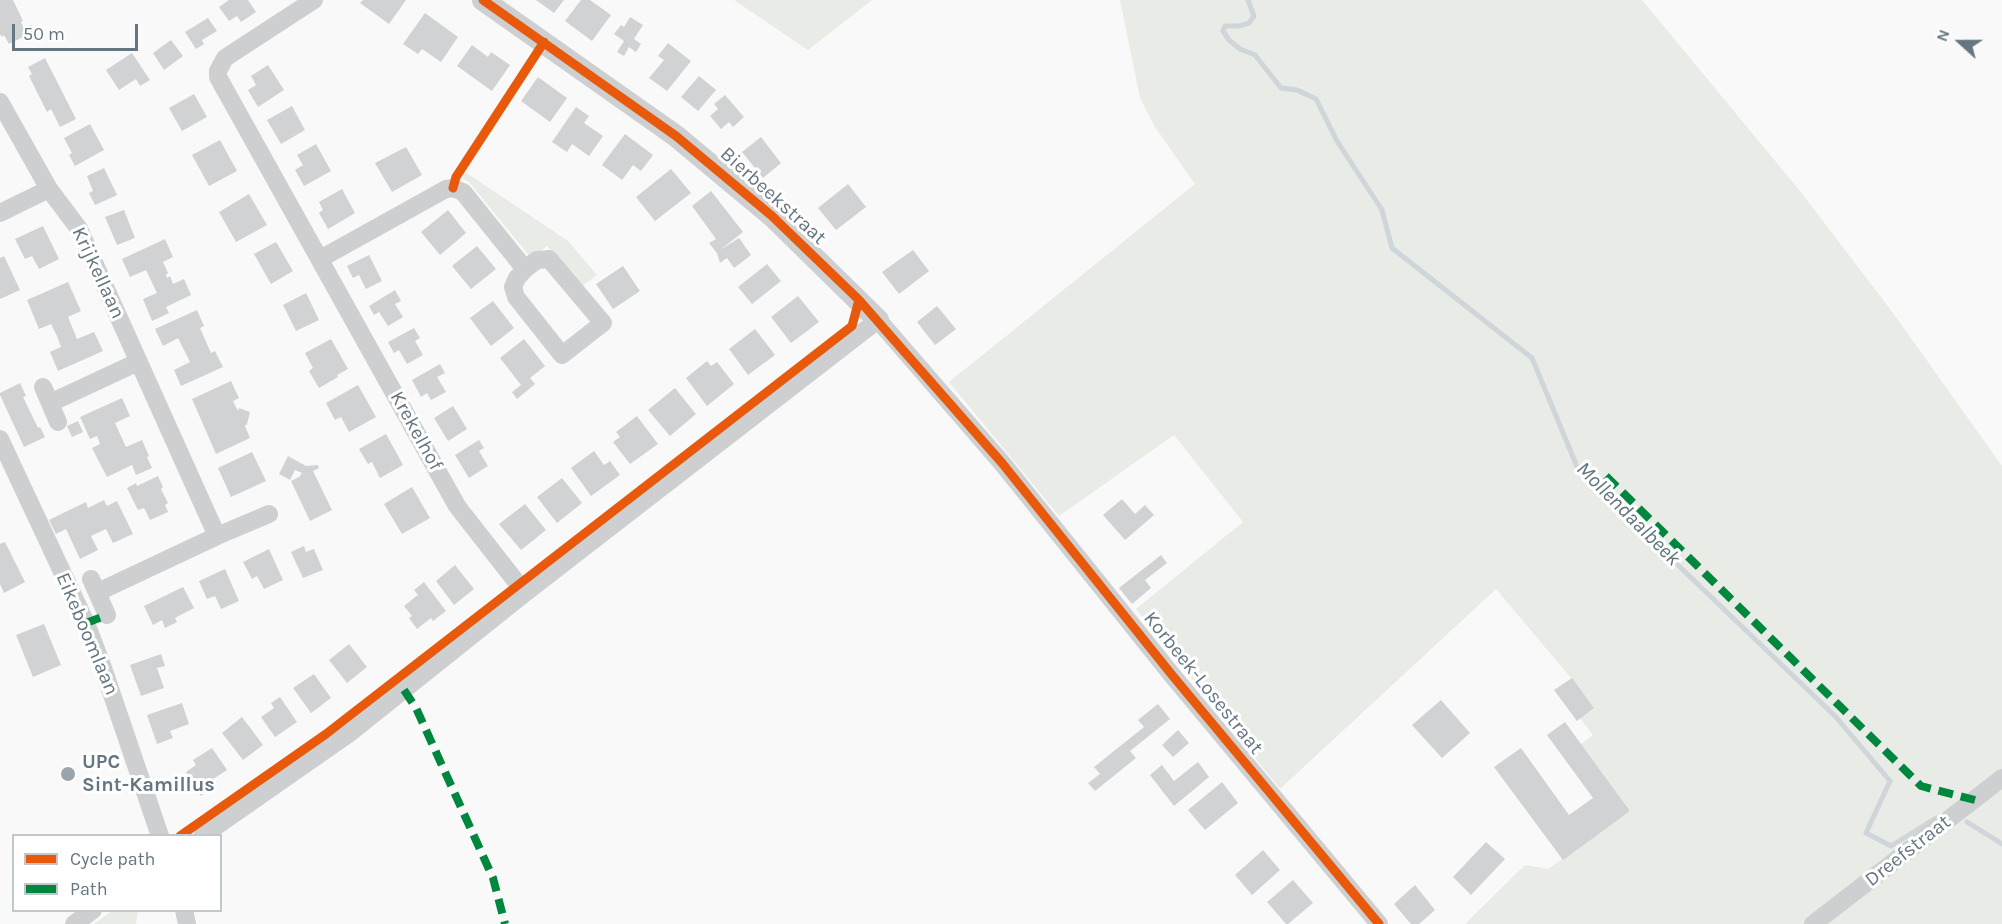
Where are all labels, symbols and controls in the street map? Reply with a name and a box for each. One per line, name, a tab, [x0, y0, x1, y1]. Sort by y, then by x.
scale bar	[15, 12, 141, 50]
north arrow	[1930, 12, 1990, 72]
text: 50 m	[23, 23, 65, 45]
text: N	[1932, 27, 1954, 44]
street label: Bierbeekstraat	[715, 142, 831, 250]
street label: Krijkellaan	[66, 223, 130, 323]
street label: Krekelhof	[385, 387, 447, 475]
water label: Mollendaalbeek	[1571, 457, 1685, 571]
street label: Eikeboomlaan	[50, 569, 124, 699]
street label: Korbeek-Losestraat	[1138, 607, 1268, 759]
place label: UPC Sint-Kamillus	[82, 750, 215, 797]
marker: UPC Sint-Kamillus	[59, 765, 77, 783]
street label: Dreefstraat	[1860, 810, 1956, 892]
legend	[12, 834, 222, 912]
text: Cycle path	[70, 848, 155, 870]
text: Path	[70, 878, 108, 900]

